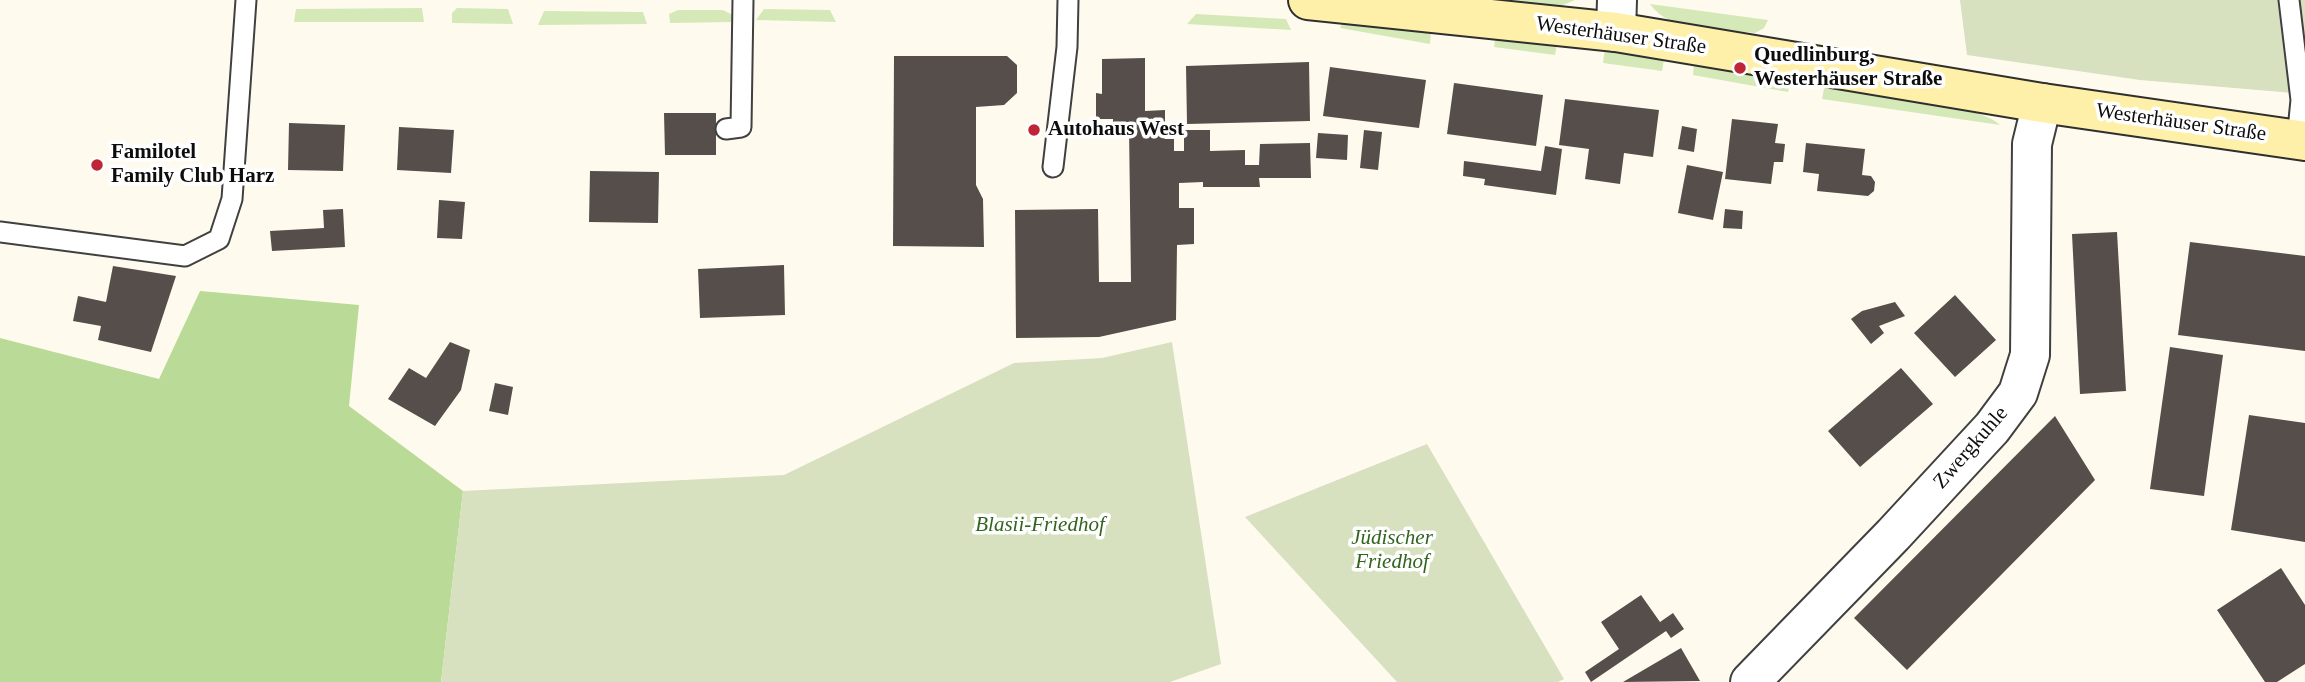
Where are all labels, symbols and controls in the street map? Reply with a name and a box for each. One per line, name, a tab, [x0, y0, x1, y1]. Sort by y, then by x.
street label: Westerhäuser Straße	[1534, 12, 1708, 60]
place label: Quedlinburg, Westerhäuser Straße	[1754, 43, 1942, 93]
marker: Quedlinburg, Westerhäuser Straße	[1732, 60, 1748, 76]
street label: Westerhäuser Straße	[2094, 99, 2268, 147]
place label: Autohaus West	[1048, 117, 1184, 143]
marker: Autohaus West	[1026, 122, 1042, 138]
place label: Familotel Family Club Harz	[111, 140, 274, 190]
marker: Familotel Family Club Harz	[89, 157, 105, 173]
street label: Zwergkuhle	[1928, 402, 2014, 494]
park label: Blasii-Friedhof	[975, 512, 1105, 538]
park label: Jüdischer Friedhof	[1351, 525, 1433, 575]

